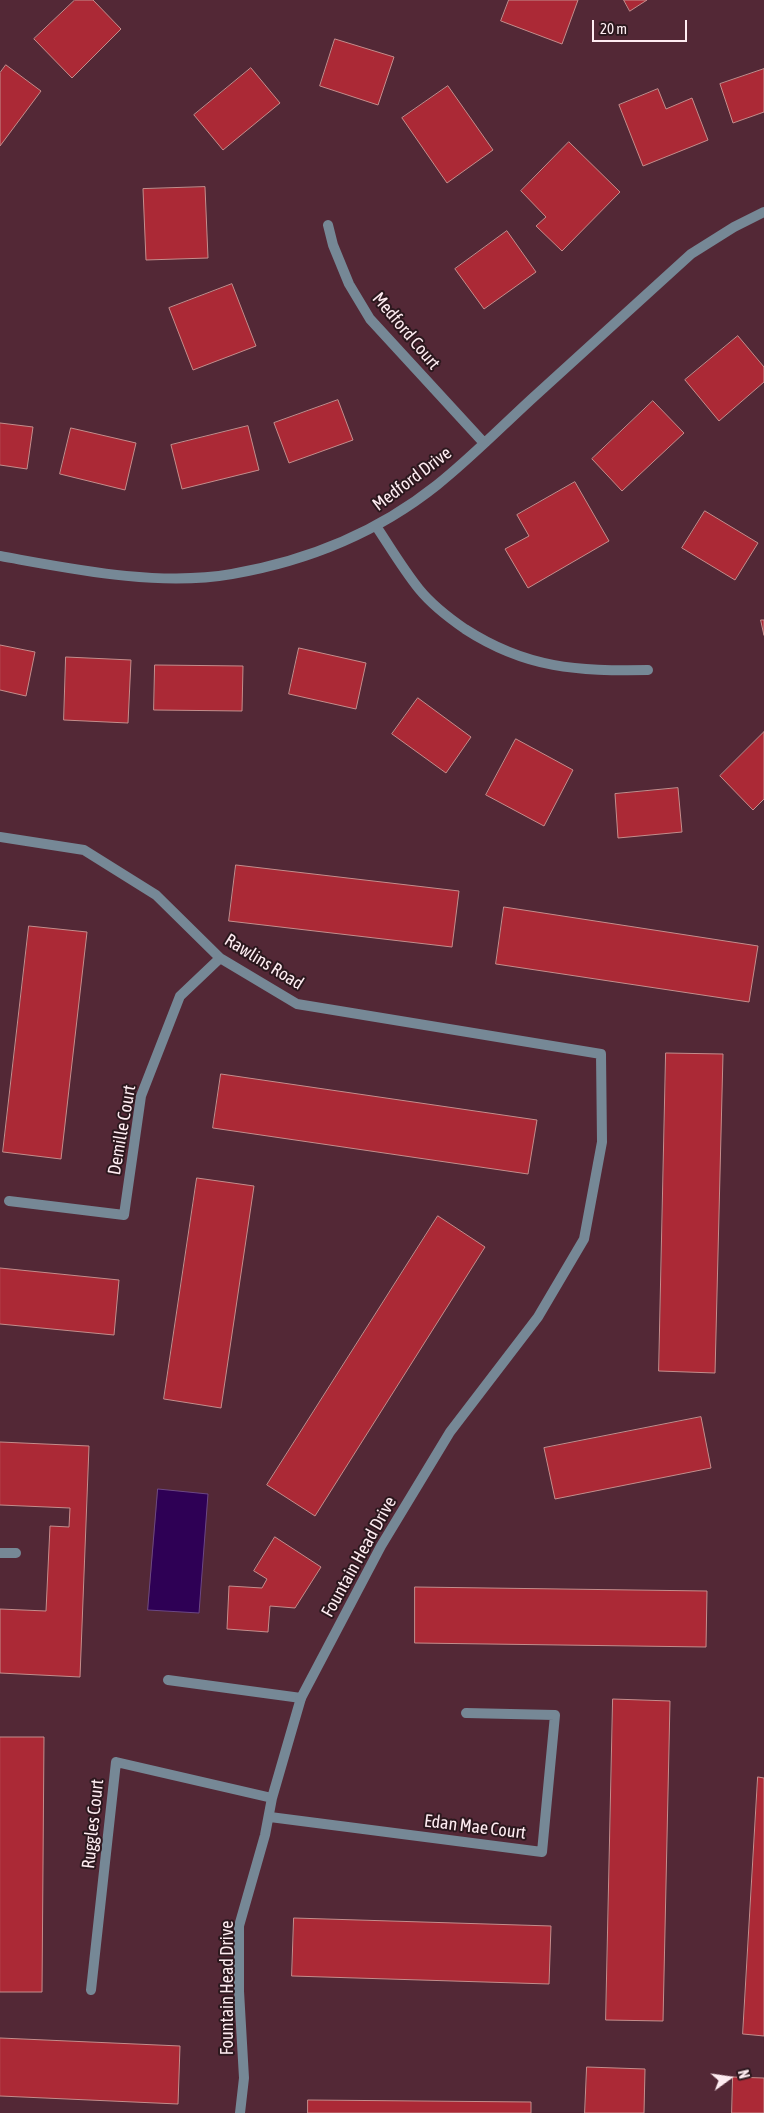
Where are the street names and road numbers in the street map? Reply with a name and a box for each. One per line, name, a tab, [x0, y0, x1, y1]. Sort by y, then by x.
street label: Medford Court	[368, 288, 444, 374]
street label: Medford Drive	[368, 442, 456, 516]
street label: Rawlins Road	[221, 929, 307, 995]
street label: Demille Court	[103, 1083, 141, 1177]
street label: Fountain Head Drive	[317, 1493, 401, 1621]
street label: Ruggles Court	[78, 1778, 108, 1870]
street label: Edan Mae Court	[423, 1810, 527, 1844]
street label: Fountain Head Drive	[216, 1921, 238, 2055]

